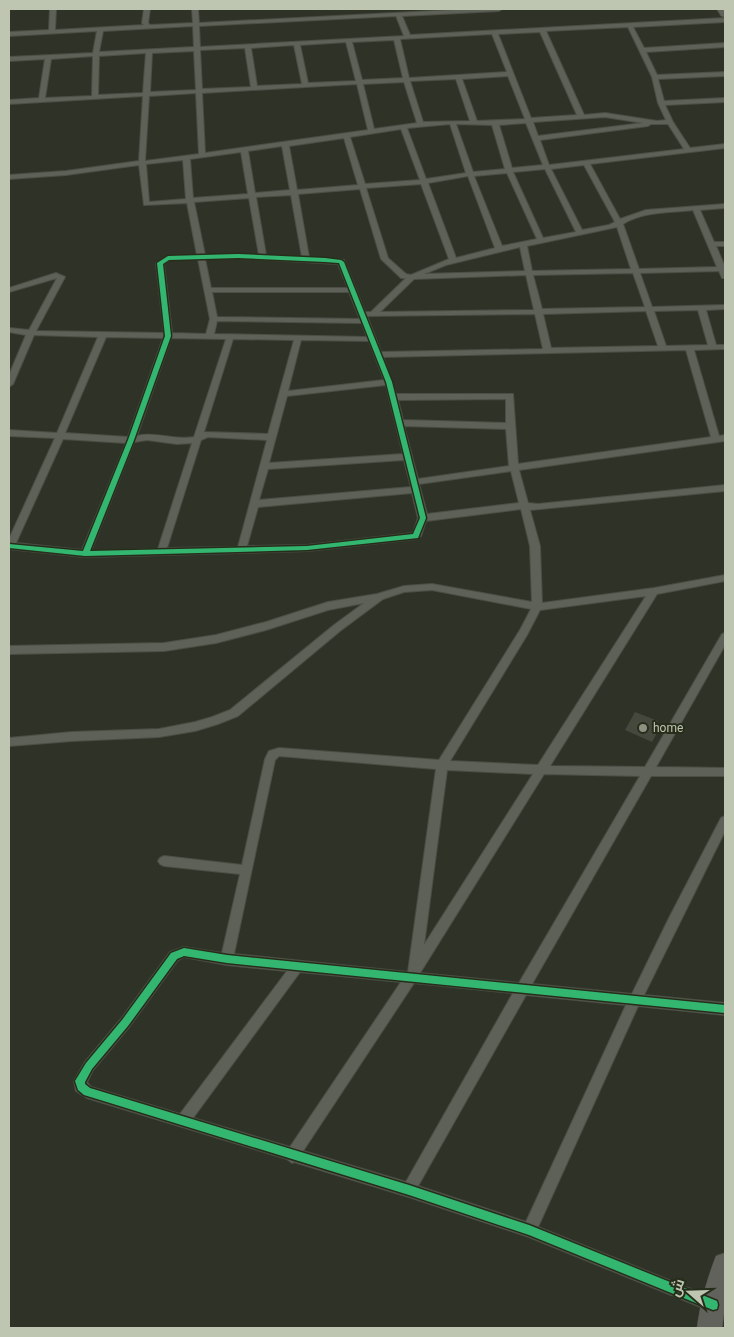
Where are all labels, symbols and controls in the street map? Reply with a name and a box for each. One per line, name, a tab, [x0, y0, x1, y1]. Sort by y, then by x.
place label: home	[653, 721, 683, 735]
marker: home	[637, 722, 649, 734]
north arrow	[664, 1267, 714, 1317]
text: ش	[666, 1276, 688, 1299]

